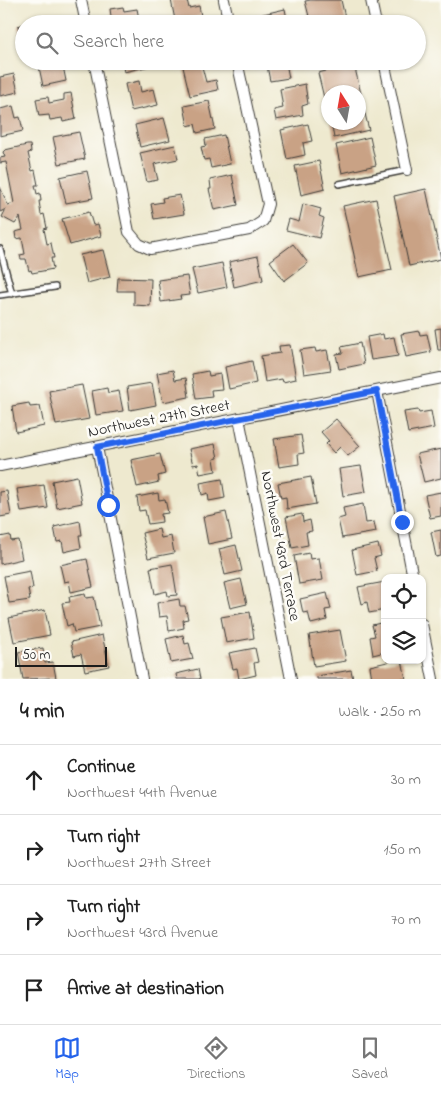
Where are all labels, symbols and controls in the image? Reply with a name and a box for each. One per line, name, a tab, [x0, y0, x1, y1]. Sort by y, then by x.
search box	[15, 15, 426, 70]
icon: search	[33, 29, 61, 57]
text: Search here	[73, 29, 164, 56]
north arrow	[321, 85, 366, 130]
street label: Northwest 27th Street	[86, 393, 233, 445]
street label: Northwest 43rd Terrace	[254, 469, 306, 624]
route start	[97, 494, 120, 517]
route end	[391, 511, 414, 534]
map controls	[381, 574, 426, 664]
button: locate	[381, 574, 426, 619]
button: layers	[381, 619, 426, 664]
scale bar	[15, 644, 108, 667]
text: 50 m	[22, 645, 50, 666]
text: 4 min	[20, 697, 64, 727]
text: Walk · 250 m	[338, 700, 421, 724]
text: Continue	[67, 754, 135, 781]
icon: ahead	[20, 766, 48, 794]
text: 30 m	[391, 768, 421, 792]
text: Northwest 44th Avenue	[67, 781, 217, 805]
text: Turn right	[67, 824, 140, 851]
icon: right	[20, 836, 48, 864]
text: 150 m	[383, 838, 421, 862]
text: Northwest 27th Street	[67, 851, 211, 875]
text: Turn right	[67, 894, 140, 921]
icon: right	[20, 906, 48, 934]
text: 70 m	[391, 908, 421, 932]
text: Northwest 43rd Avenue	[67, 921, 218, 945]
icon: arrive	[20, 976, 48, 1004]
text: Arrive at destination	[67, 976, 224, 1003]
tab: Map	[53, 1034, 81, 1085]
tab: Directions	[187, 1034, 245, 1085]
tab: Saved	[351, 1034, 388, 1085]

